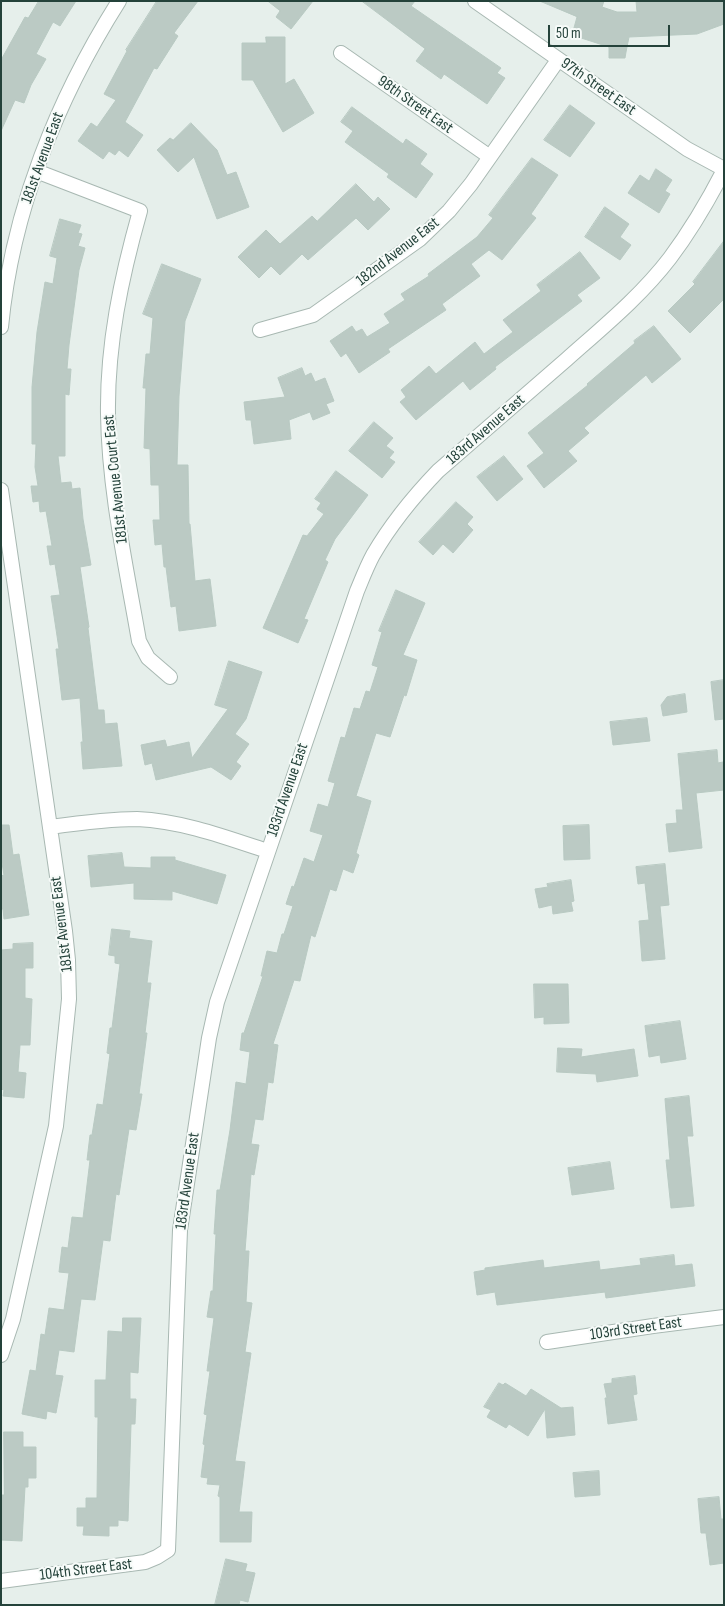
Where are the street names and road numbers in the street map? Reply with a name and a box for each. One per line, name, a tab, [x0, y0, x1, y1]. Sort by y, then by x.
street label: 97th Street East	[557, 54, 639, 120]
street label: 98th Street East	[374, 72, 456, 138]
street label: 181st Avenue East	[18, 110, 68, 206]
street label: 182nd Avenue East	[353, 214, 443, 290]
street label: 183rd Avenue East	[443, 391, 529, 469]
street label: 181st Avenue Court East	[100, 414, 132, 544]
street label: 183rd Avenue East	[263, 741, 313, 839]
street label: 181st Avenue East	[47, 875, 77, 973]
street label: 183rd Avenue East	[172, 1131, 204, 1231]
street label: 103rd Street East	[589, 1313, 683, 1345]
street label: 104th Street East	[39, 1555, 133, 1585]

